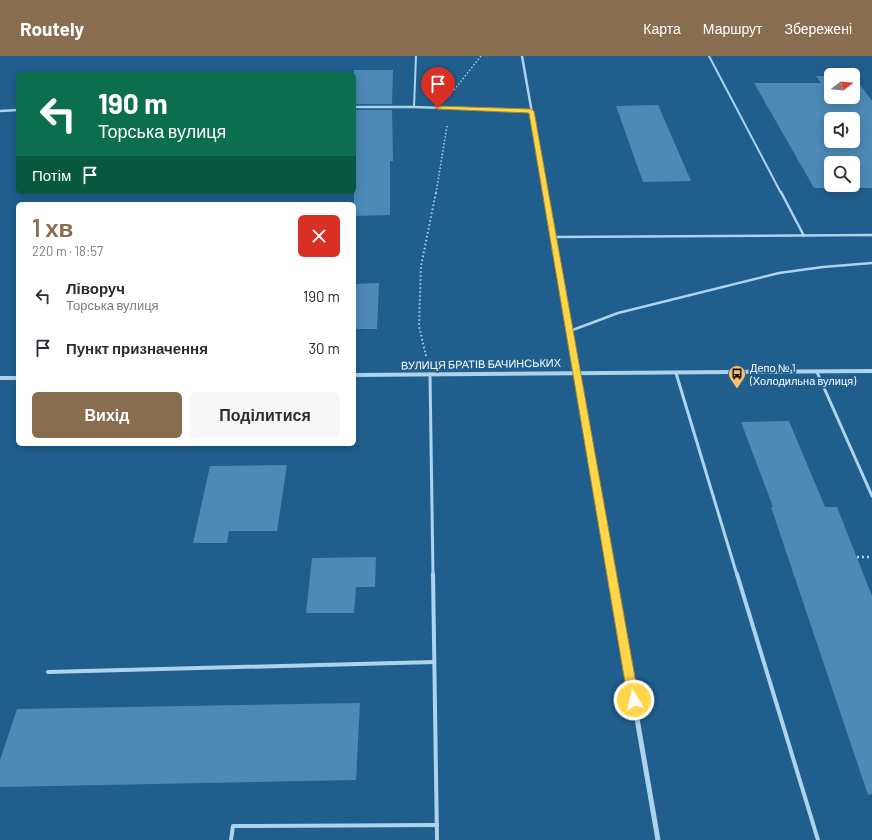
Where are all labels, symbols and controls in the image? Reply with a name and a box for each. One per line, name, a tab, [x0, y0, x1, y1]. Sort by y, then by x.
text: Routely	[20, 17, 84, 40]
text: Карта	[643, 20, 681, 37]
text: Маршрут	[703, 20, 762, 37]
text: Збережені	[784, 20, 852, 37]
pin	[421, 67, 455, 108]
north arrow	[824, 68, 860, 104]
map controls	[824, 68, 860, 192]
icon: arrive	[427, 73, 449, 95]
text: 190 m	[98, 86, 168, 120]
icon: left	[32, 88, 84, 140]
button: sound	[824, 112, 860, 148]
text: Торська вулиця	[98, 120, 226, 142]
button: search	[824, 156, 860, 192]
icon: arrive	[79, 164, 101, 186]
text: Потім	[32, 166, 71, 184]
text: 1 хв	[32, 213, 73, 242]
button: close	[298, 215, 340, 257]
text: 220 m · 18:57	[32, 243, 103, 259]
text: Ліворуч	[66, 279, 125, 297]
icon: left	[32, 285, 54, 307]
text: 190 m	[303, 287, 340, 305]
text: Торська вулиця	[66, 297, 159, 313]
icon: arrive	[32, 337, 54, 359]
text: Пункт призначення	[66, 339, 208, 357]
text: 30 m	[308, 339, 340, 357]
street label: ВУЛИЦЯ БРАТІВ БАЧИНСЬКИХ	[401, 356, 562, 371]
place label: Депо № 1 (Холодильна вулиця)	[749, 361, 856, 387]
bus stop icon: Депо № 1 (Холодильна вулиця)	[727, 364, 747, 389]
button: Вихід	[32, 392, 182, 438]
button: Поділитися	[190, 392, 340, 438]
position arrow	[613, 679, 655, 721]

